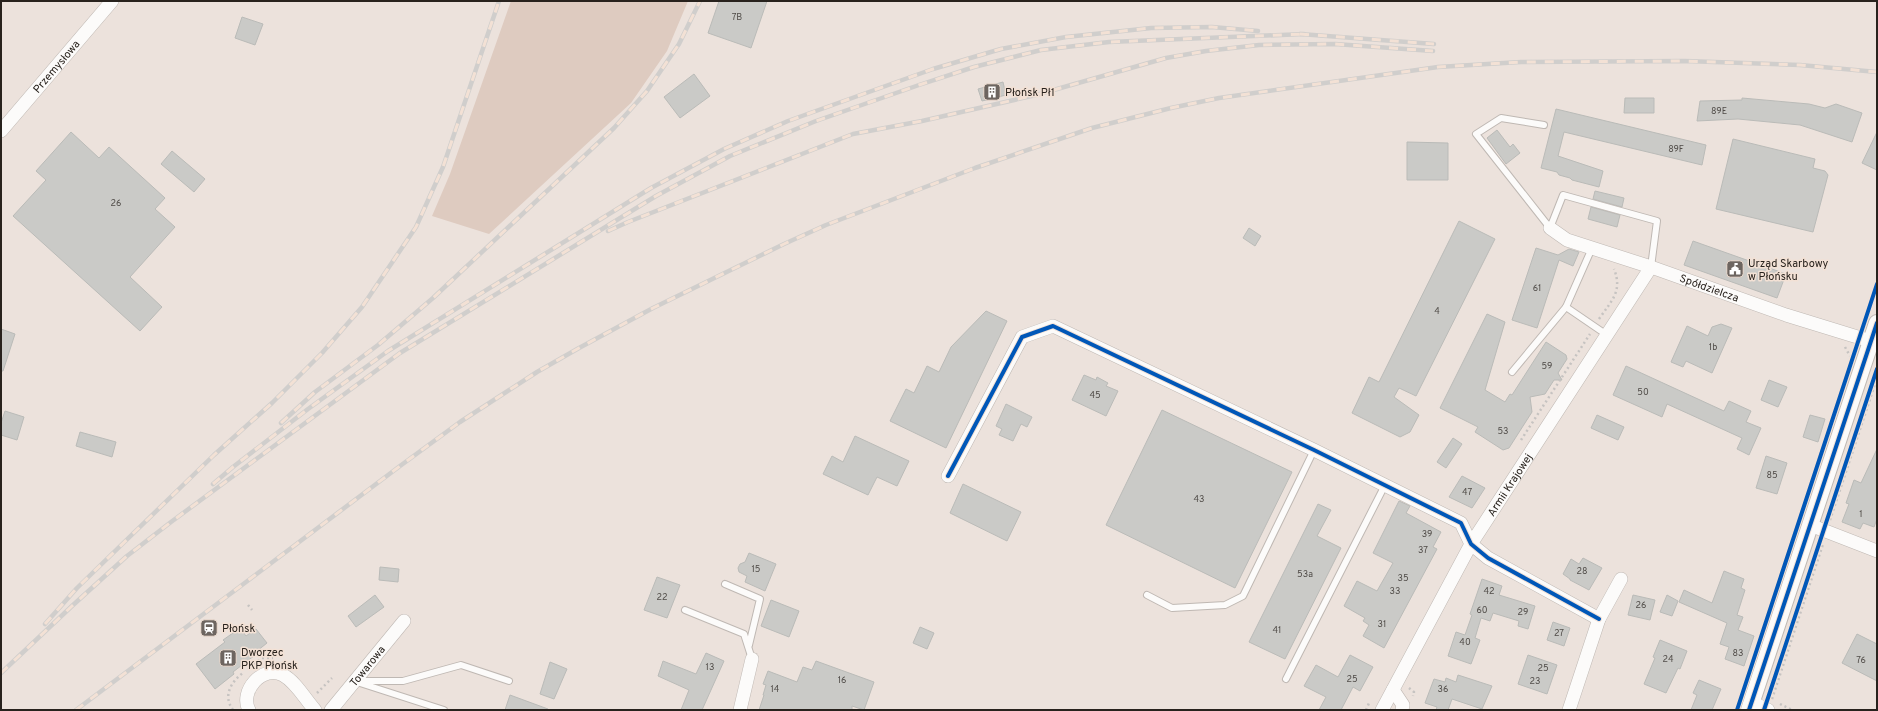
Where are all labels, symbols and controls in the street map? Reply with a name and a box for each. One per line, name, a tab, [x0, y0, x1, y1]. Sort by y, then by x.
house number: 7B	[732, 12, 742, 23]
street label: Przemysłowa	[30, 38, 84, 96]
building icon: Płońsk Pł1	[982, 82, 1002, 102]
place label: Płońsk Pł1	[1005, 86, 1055, 100]
house number: 89E	[1711, 106, 1727, 117]
house number: 89F	[1668, 144, 1684, 155]
house number: 26	[111, 198, 121, 209]
place label: Urząd Skarbowy w Płońsku	[1748, 257, 1829, 284]
public building icon: Urząd Skarbowy w Płońsku	[1725, 259, 1745, 279]
street label: Spółdzielcza	[1677, 272, 1741, 306]
house number: 61	[1533, 283, 1541, 294]
house number: 4	[1434, 306, 1440, 317]
house number: 1b	[1709, 342, 1717, 353]
house number: 59	[1542, 361, 1552, 372]
house number: 50	[1637, 387, 1649, 398]
house number: 45	[1089, 390, 1101, 401]
house number: 53	[1497, 426, 1509, 437]
street label: Armii Krajowej	[1485, 451, 1536, 519]
house number: 85	[1766, 470, 1778, 481]
house number: 47	[1462, 487, 1472, 498]
house number: 43	[1193, 494, 1205, 505]
house number: 1	[1859, 509, 1863, 520]
house number: 39	[1422, 529, 1432, 540]
house number: 37	[1418, 545, 1428, 556]
house number: 15	[752, 564, 760, 575]
house number: 28	[1576, 566, 1588, 577]
house number: 53a	[1297, 569, 1313, 580]
house number: 35	[1397, 573, 1409, 584]
house number: 33	[1390, 586, 1400, 597]
house number: 42	[1483, 586, 1495, 597]
house number: 22	[656, 592, 668, 603]
house number: 26	[1636, 600, 1646, 611]
house number: 60	[1476, 605, 1488, 616]
house number: 29	[1518, 607, 1528, 618]
station icon: Płońsk	[199, 618, 219, 638]
house number: 31	[1378, 619, 1386, 630]
place label: Płońsk	[222, 622, 255, 636]
house number: 41	[1273, 625, 1281, 636]
house number: 27	[1554, 628, 1564, 639]
house number: 40	[1459, 637, 1471, 648]
street label: Towarowa	[347, 643, 389, 690]
place label: Dworzec PKP Płońsk	[241, 646, 298, 673]
building icon: Dworzec PKP Płońsk	[218, 648, 238, 668]
house number: 83	[1733, 648, 1743, 659]
house number: 24	[1662, 654, 1674, 665]
house number: 76	[1856, 655, 1866, 666]
house number: 13	[706, 662, 714, 673]
house number: 25	[1537, 663, 1549, 674]
house number: 25	[1346, 674, 1358, 685]
house number: 16	[838, 675, 846, 686]
house number: 23	[1530, 676, 1540, 687]
house number: 14	[771, 684, 780, 695]
house number: 36	[1438, 684, 1448, 695]

